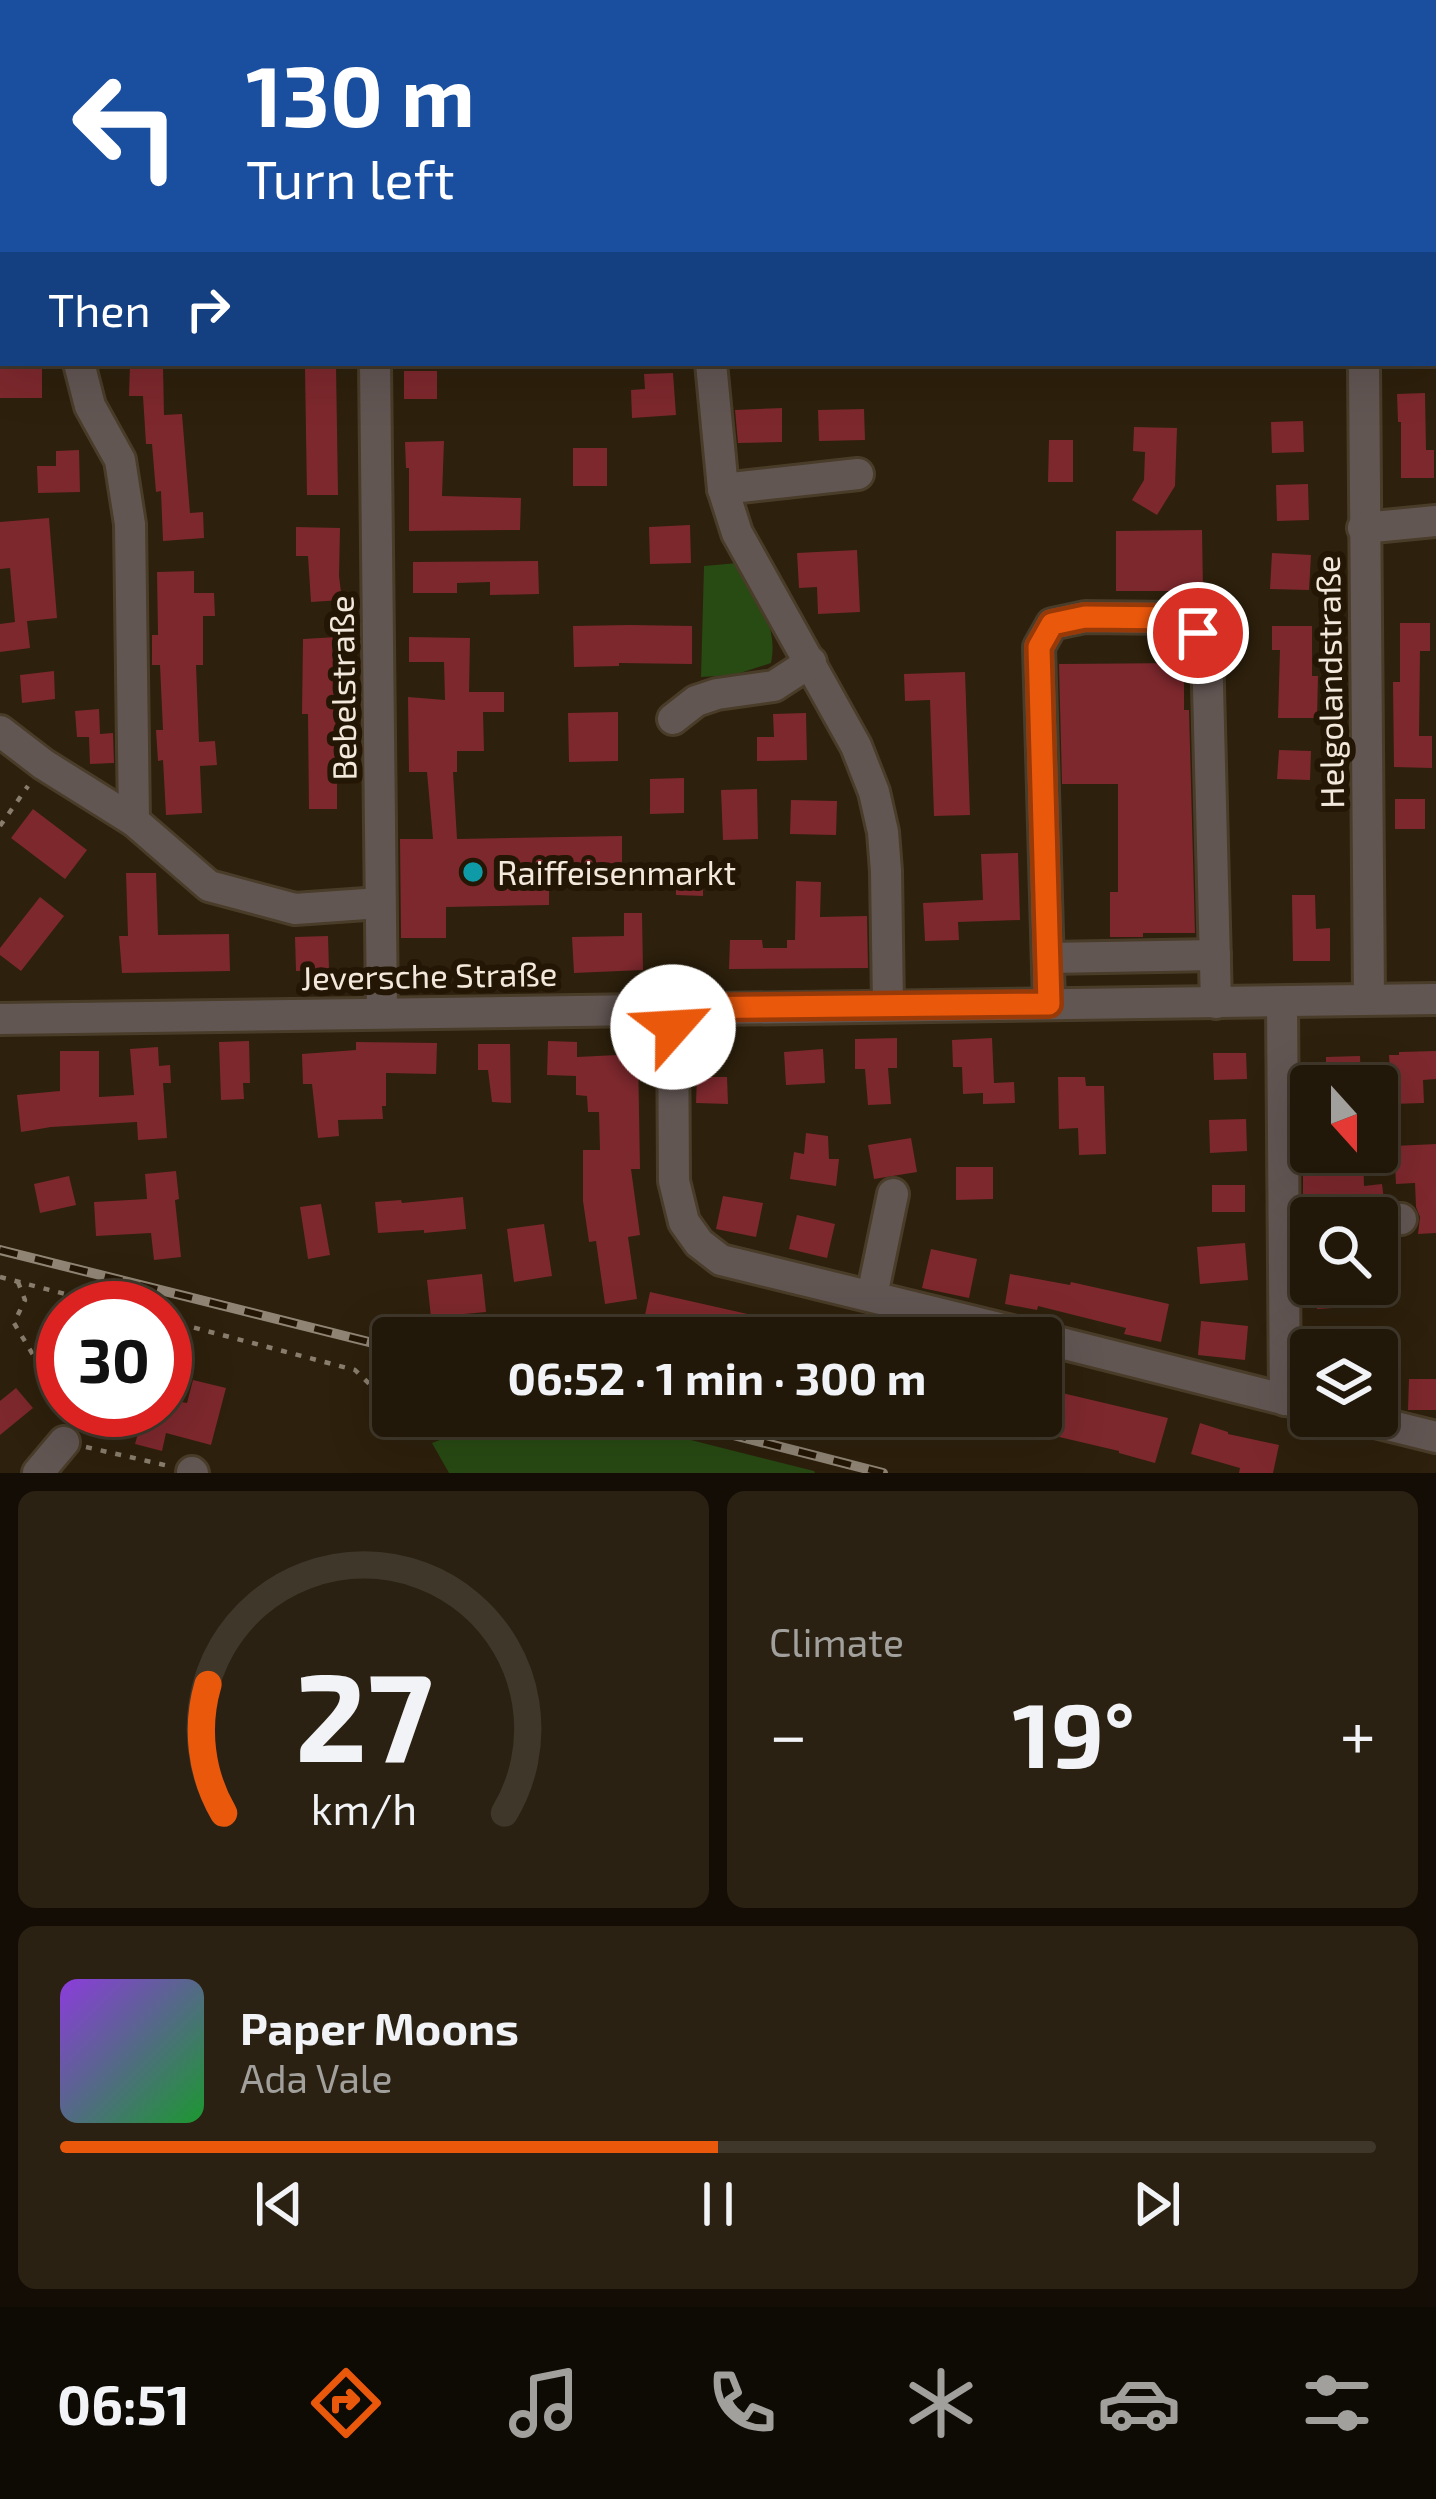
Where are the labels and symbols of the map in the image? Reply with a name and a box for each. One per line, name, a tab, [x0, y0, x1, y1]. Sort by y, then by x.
street label: Helgolandstraße	[1307, 555, 1351, 809]
pin	[1147, 582, 1249, 684]
street label: Bebelstraße	[320, 595, 364, 781]
place label: Raiffeisenmarkt	[497, 852, 736, 892]
marker: Raiffeisenmarkt	[460, 859, 486, 885]
street label: Jeversche Straße	[300, 953, 558, 997]
position arrow	[610, 964, 736, 1090]
north arrow	[1290, 1065, 1398, 1173]
speed limit sign: 30	[36, 1281, 192, 1437]

